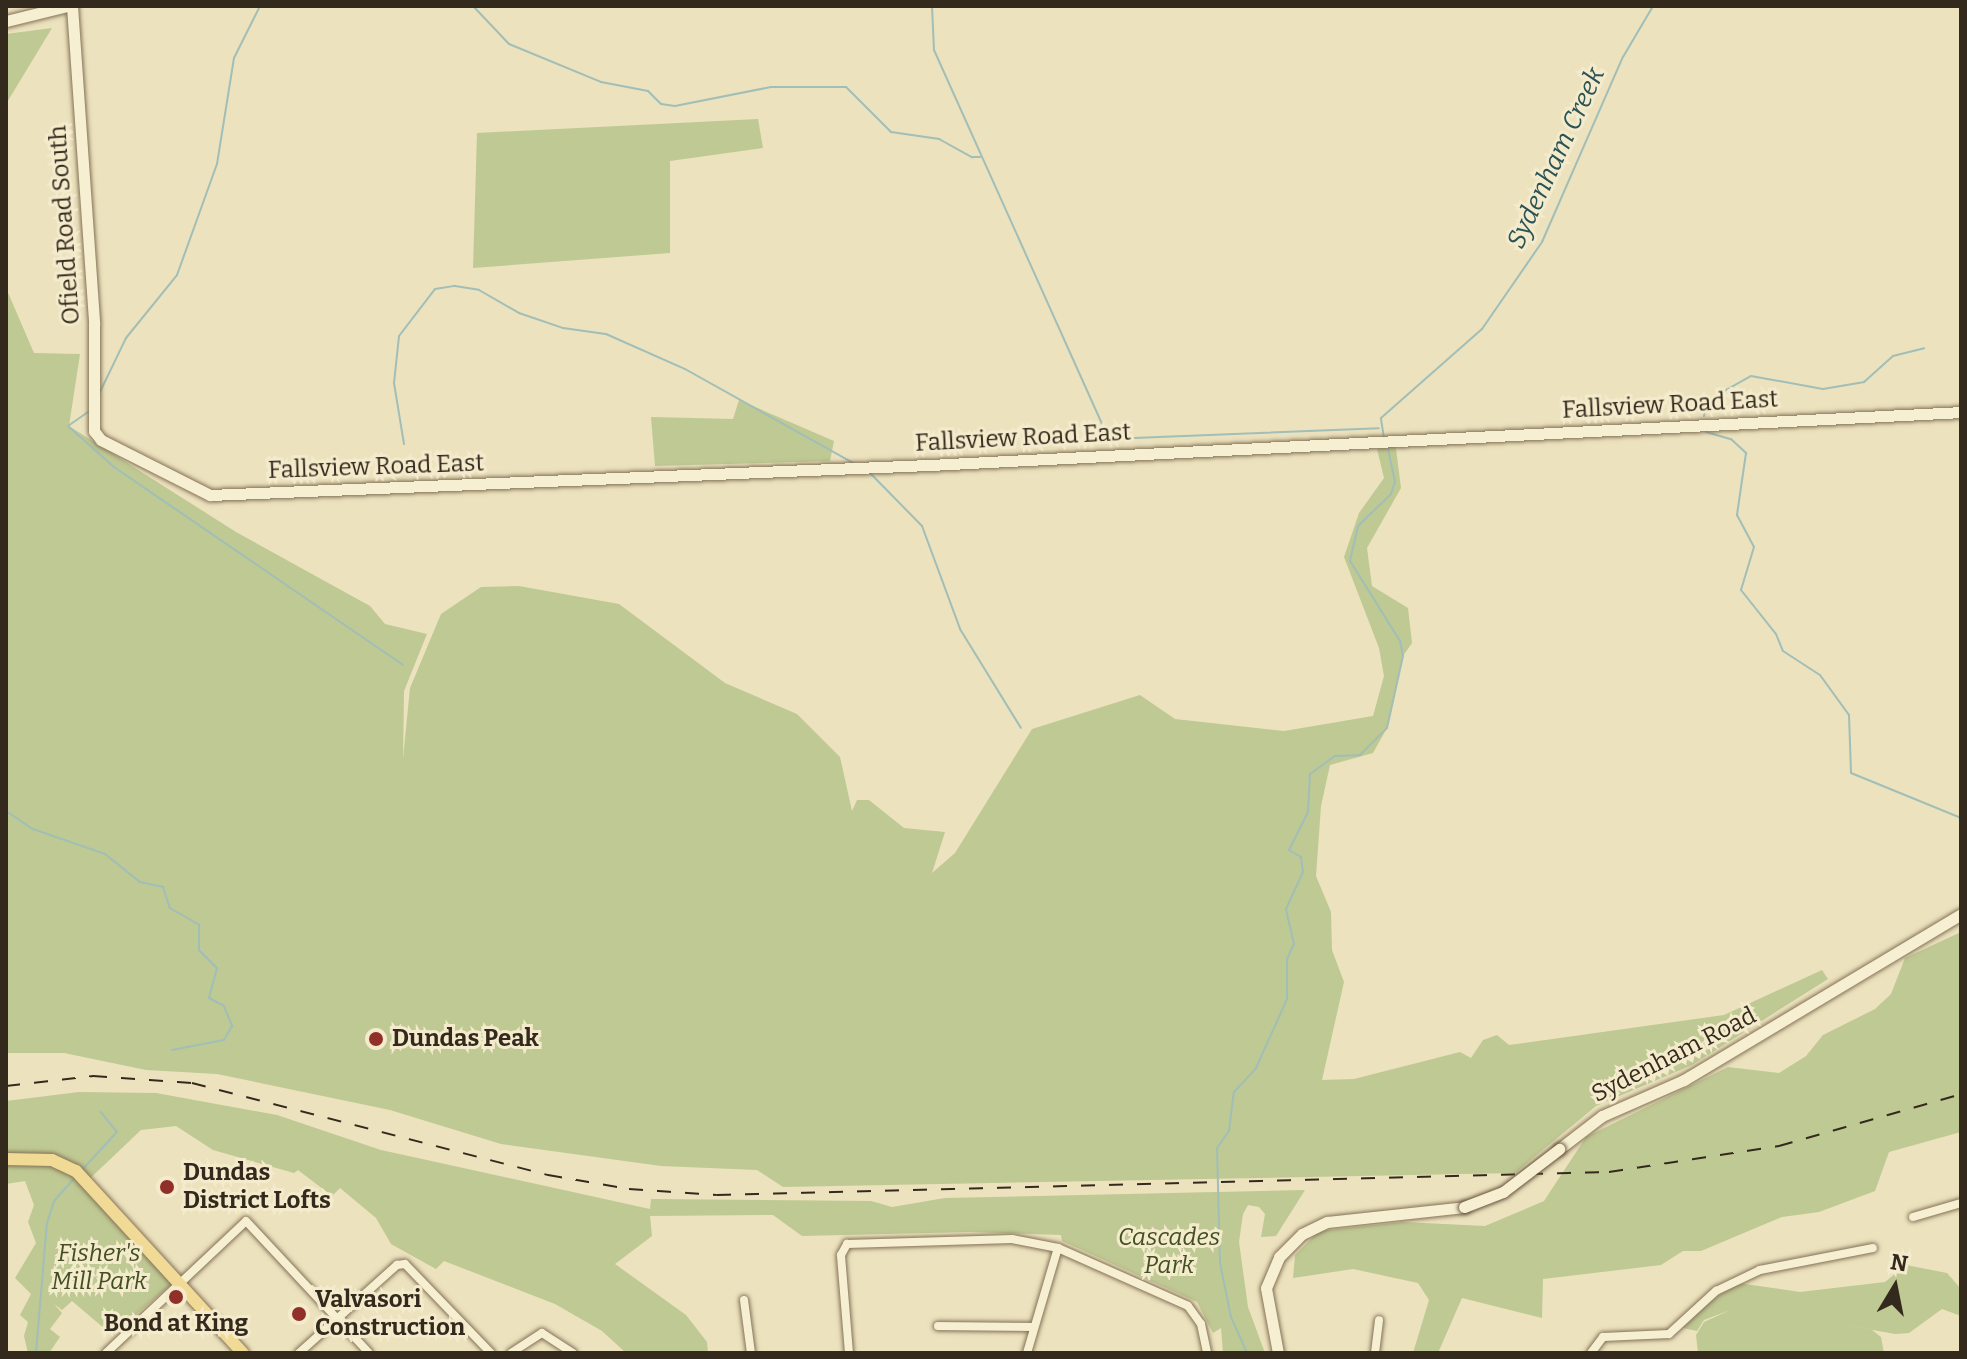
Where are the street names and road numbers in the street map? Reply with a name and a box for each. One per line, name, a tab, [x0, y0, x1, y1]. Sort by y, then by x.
street label: Ofield Road South	[44, 124, 86, 326]
street label: Fallsview Road East	[1561, 385, 1779, 425]
street label: Fallsview Road East	[914, 418, 1132, 458]
street label: Fallsview Road East	[268, 449, 484, 485]
street label: Sydenham Road	[1587, 1001, 1761, 1109]

